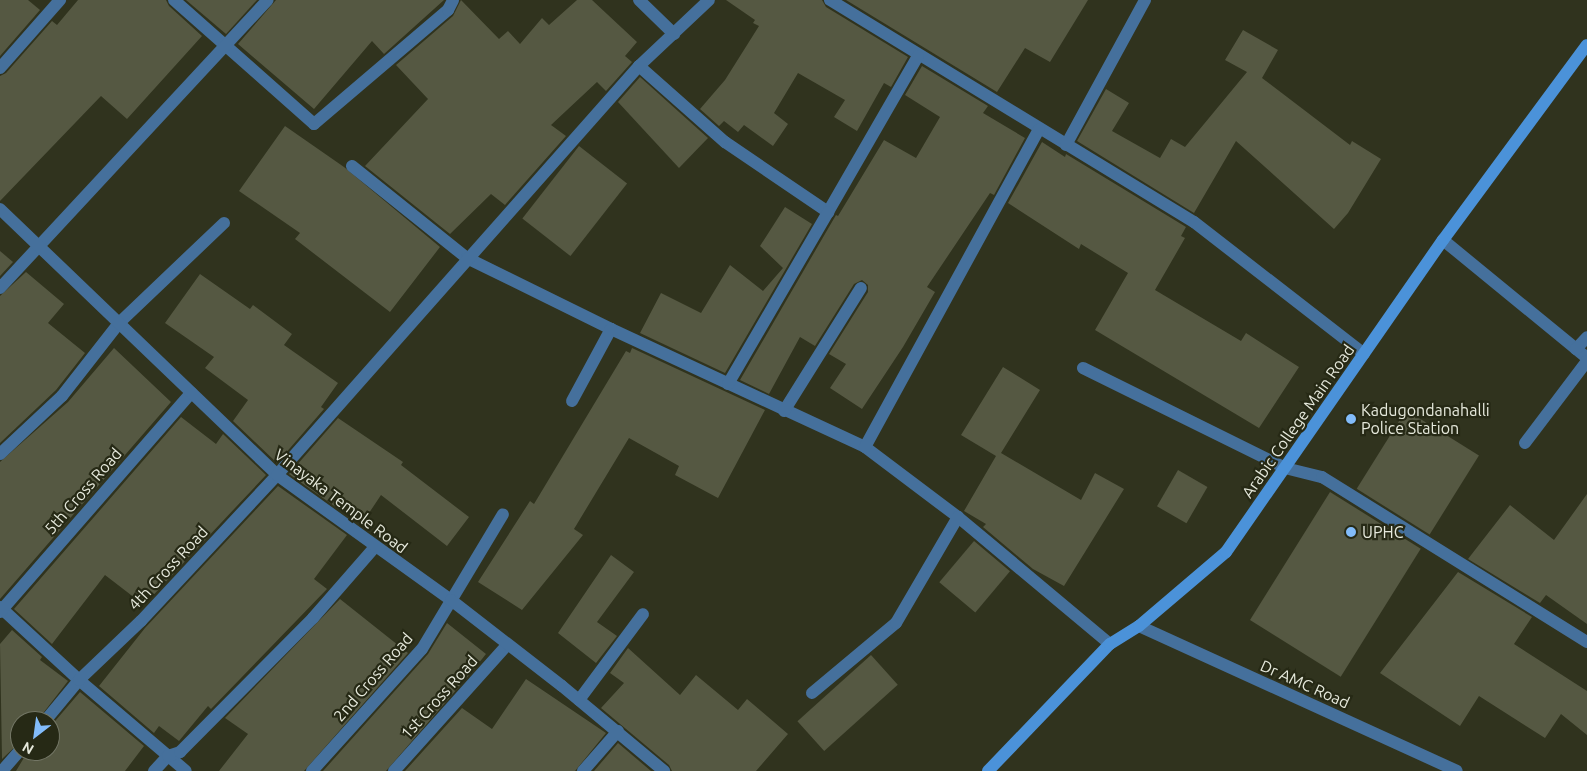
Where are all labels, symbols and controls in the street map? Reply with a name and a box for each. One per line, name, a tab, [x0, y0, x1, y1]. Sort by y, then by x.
street label: Arabic College Main Road	[1238, 341, 1358, 501]
place label: Kadugondanahalli Police Station	[1361, 400, 1490, 438]
marker: Kadugondanahalli Police Station	[1345, 413, 1357, 425]
street label: 5th Cross Road	[40, 444, 126, 538]
street label: Vinayaka Temple Road	[271, 445, 411, 557]
street label: 4th Cross Road	[124, 522, 212, 614]
place label: UPHC	[1362, 522, 1403, 542]
marker: UPHC	[1344, 525, 1358, 539]
street label: 2nd Cross Road	[329, 629, 417, 725]
street label: 1st Cross Road	[397, 651, 481, 743]
street label: Dr AMC Road	[1257, 656, 1353, 712]
north arrow	[10, 711, 60, 761]
text: N	[19, 739, 37, 758]

